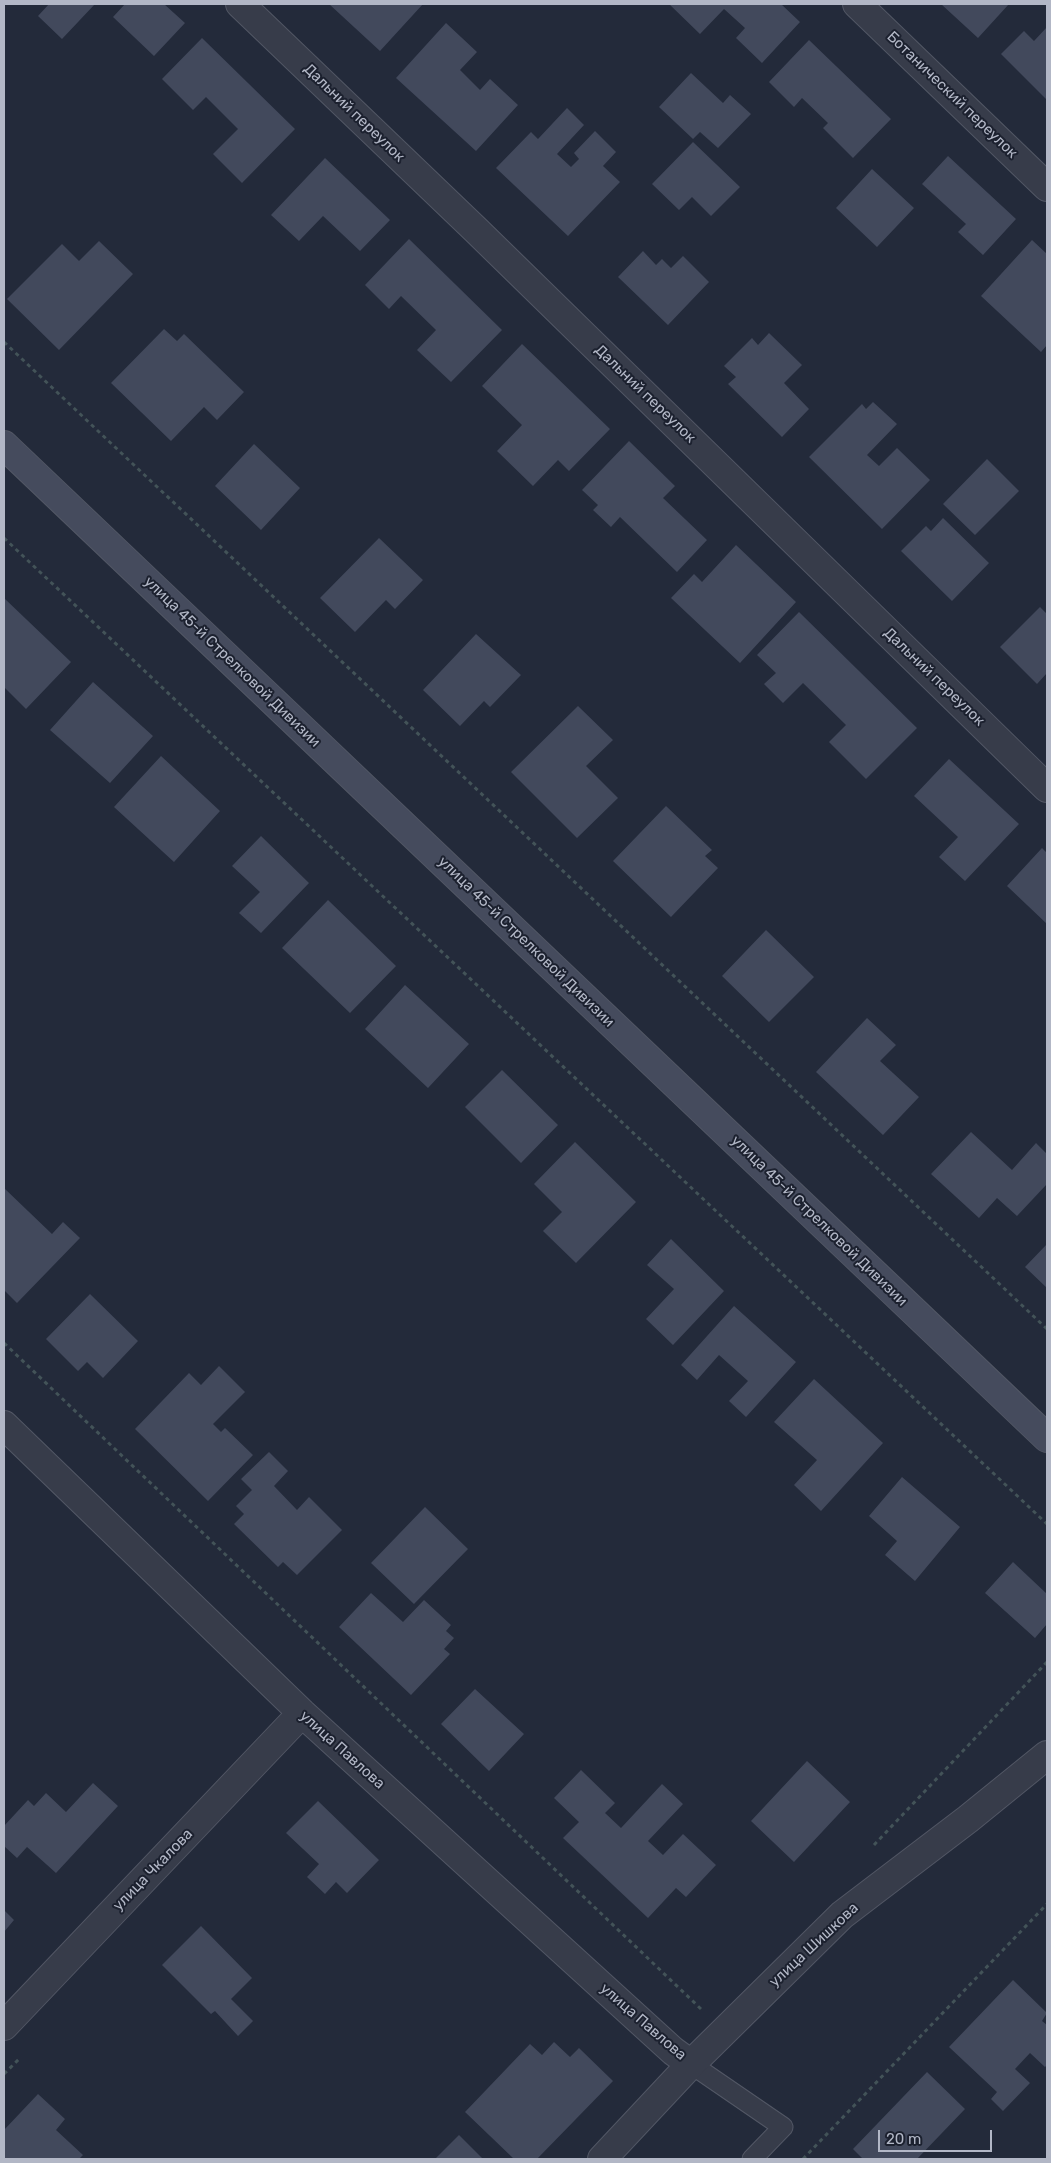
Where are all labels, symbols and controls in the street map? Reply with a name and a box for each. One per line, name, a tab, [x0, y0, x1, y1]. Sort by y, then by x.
street label: Ботанический переулок	[883, 28, 1021, 162]
street label: Дальний переулок	[300, 60, 408, 166]
street label: Дальний переулок	[591, 341, 699, 447]
street label: улица 45-й Стрелковой Дивизии	[140, 573, 324, 751]
street label: Дальний переулок	[880, 624, 988, 730]
street label: улица 45-й Стрелковой Дивизии	[434, 853, 618, 1031]
street label: улица 45-й Стрелковой Дивизии	[727, 1132, 911, 1310]
street label: улица Павлова	[296, 1707, 388, 1793]
street label: улица Чкалова	[109, 1825, 197, 1915]
street label: улица Шишкова	[766, 1899, 862, 1991]
street label: улица Павлова	[596, 1980, 690, 2064]
scale bar	[881, 2120, 995, 2152]
text: 20 m	[886, 2130, 921, 2148]

